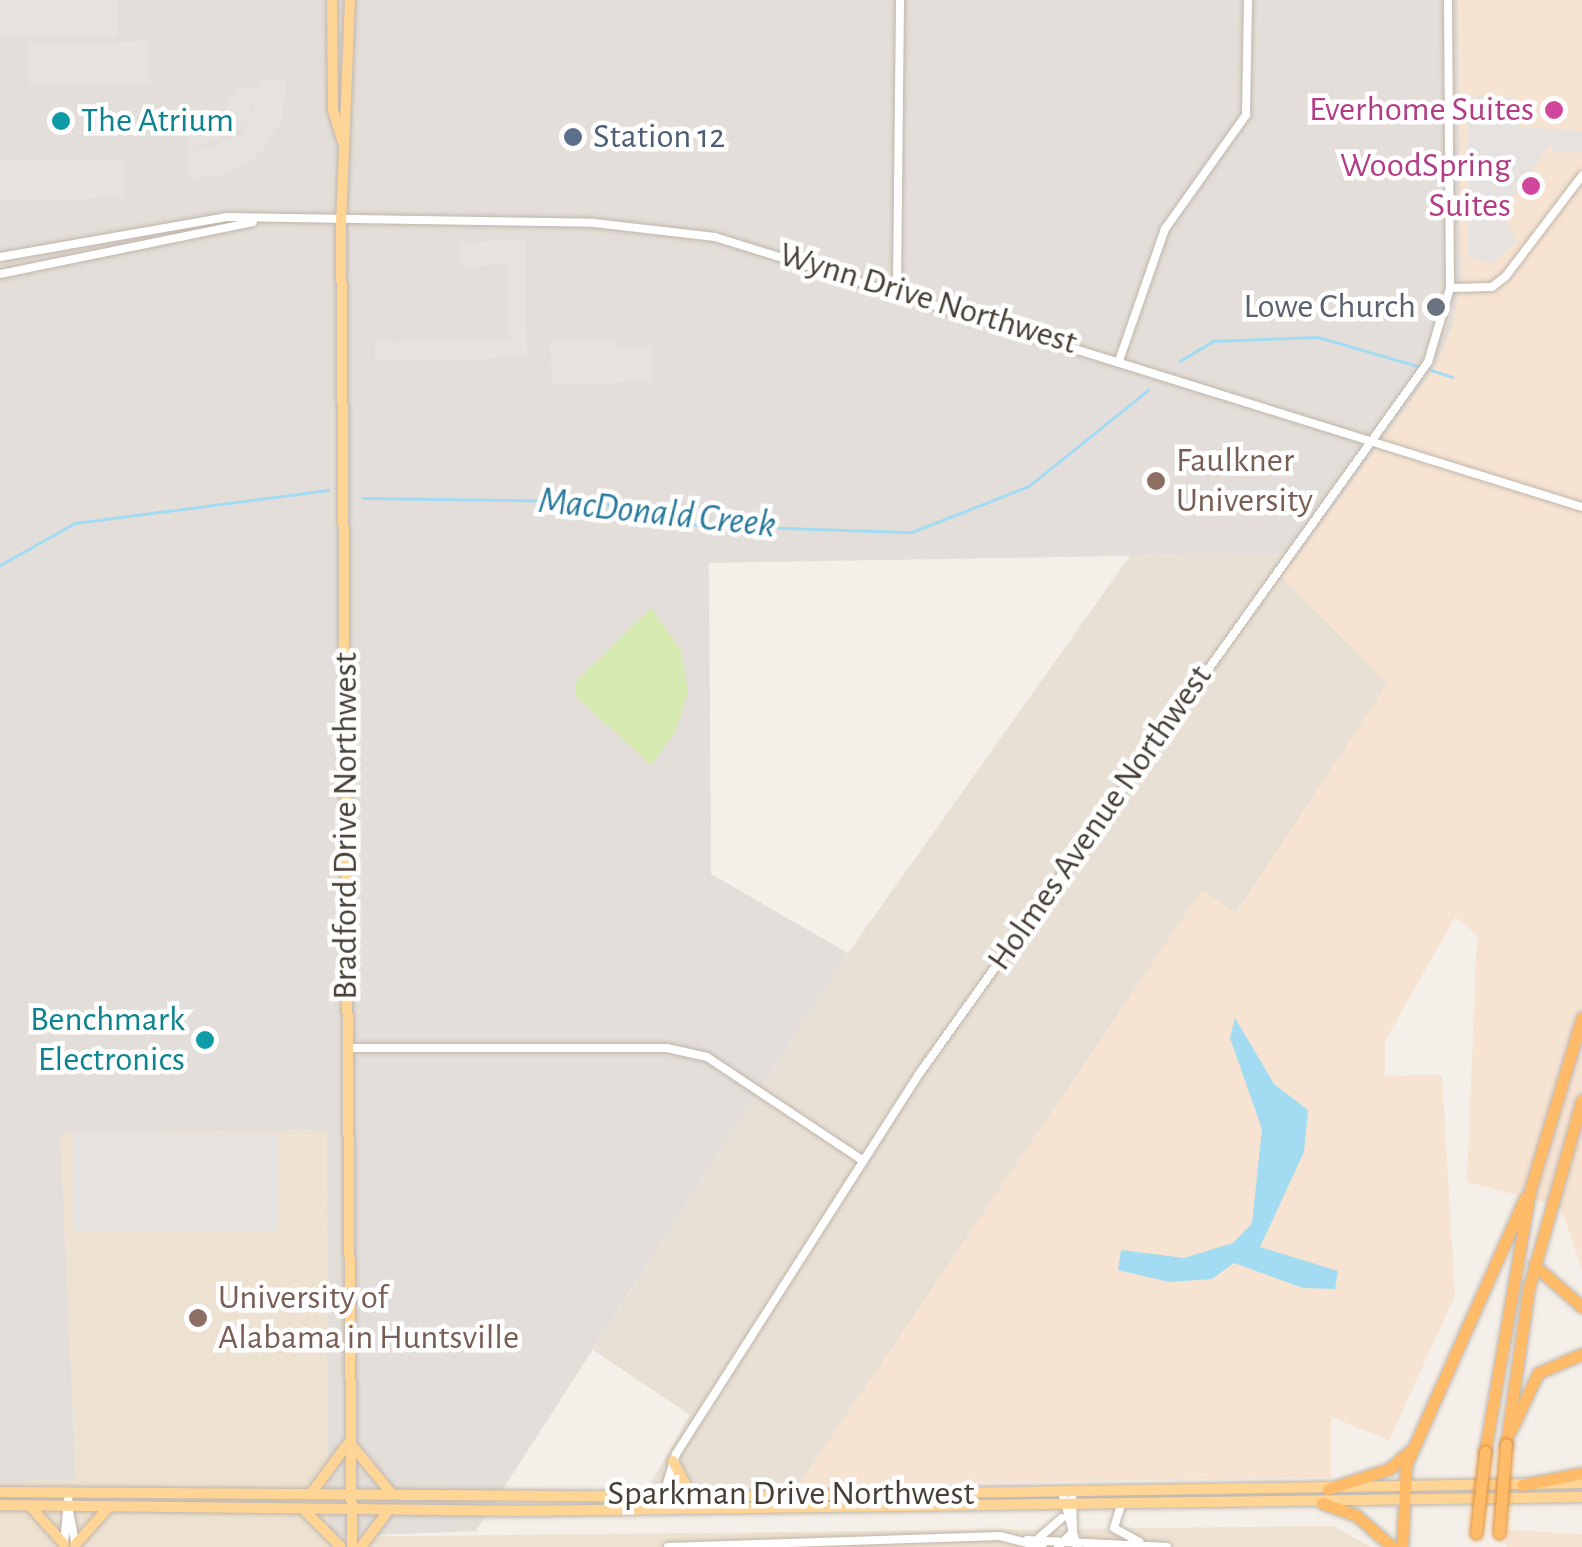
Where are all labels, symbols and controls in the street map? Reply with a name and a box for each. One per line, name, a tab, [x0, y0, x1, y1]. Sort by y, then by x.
place label: Everhome Suites	[1309, 89, 1534, 131]
marker: Everhome Suites	[1543, 99, 1565, 121]
place label: The Atrium	[81, 100, 234, 142]
marker: The Atrium	[50, 110, 72, 132]
place label: Station 12	[593, 116, 725, 158]
marker: Station 12	[562, 126, 584, 148]
place label: WoodSpring Suites	[1340, 145, 1511, 227]
marker: WoodSpring Suites	[1520, 175, 1542, 197]
street label: Wynn Drive Northwest	[774, 234, 1082, 364]
place label: Lowe Church	[1243, 286, 1416, 328]
marker: Lowe Church	[1425, 296, 1447, 318]
place label: Faulkner University	[1176, 440, 1313, 522]
marker: Faulkner University	[1145, 470, 1167, 492]
water label: MacDonald Creek	[536, 479, 778, 549]
street label: Bradford Drive Northwest	[325, 652, 367, 1000]
street label: Holmes Avenue Northwest	[979, 657, 1221, 979]
place label: Benchmark Electronics	[30, 999, 185, 1081]
marker: Benchmark Electronics	[194, 1029, 216, 1051]
place label: University of Alabama in Huntsville	[218, 1277, 519, 1359]
marker: University of Alabama in Huntsville	[187, 1307, 209, 1329]
street label: Sparkman Drive Northwest	[607, 1473, 975, 1515]

